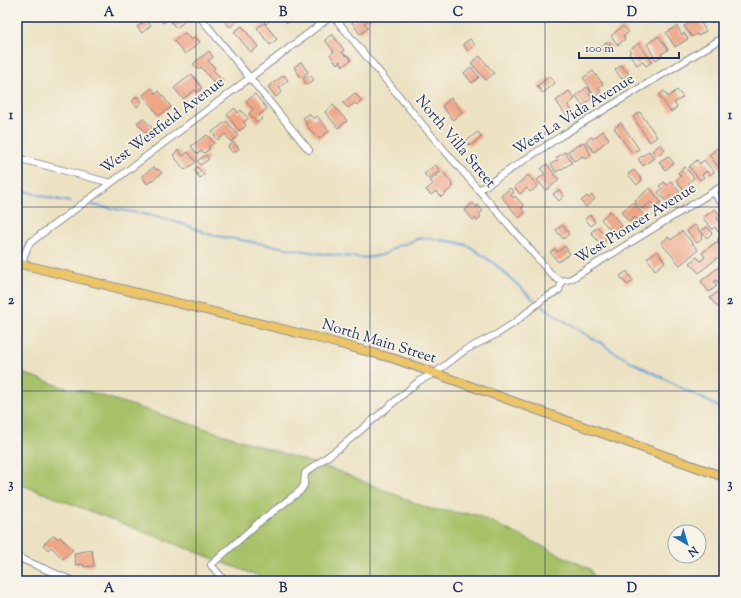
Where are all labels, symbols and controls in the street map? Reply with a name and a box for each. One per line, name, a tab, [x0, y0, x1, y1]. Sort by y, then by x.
text: A	[104, 4, 115, 22]
text: B	[279, 4, 288, 22]
text: C	[453, 4, 463, 22]
text: D	[627, 4, 637, 22]
scale bar	[579, 34, 679, 60]
text: 100 m	[585, 40, 614, 58]
street label: West La Vida Avenue	[509, 69, 639, 161]
street label: West Westfield Avenue	[97, 72, 229, 180]
street label: North Villa Street	[410, 91, 500, 193]
text: 1	[9, 107, 14, 125]
text: 1	[728, 107, 733, 125]
street label: West Pioneer Avenue	[572, 178, 700, 270]
text: 2	[8, 292, 15, 310]
text: 2	[727, 292, 734, 310]
street label: North Main Street	[319, 315, 439, 369]
text: 3	[8, 476, 14, 494]
text: 3	[727, 476, 733, 494]
north arrow	[667, 524, 707, 564]
text: N	[684, 541, 702, 560]
text: A	[104, 580, 115, 598]
text: B	[279, 580, 288, 598]
text: C	[453, 580, 463, 598]
text: D	[627, 580, 637, 598]

